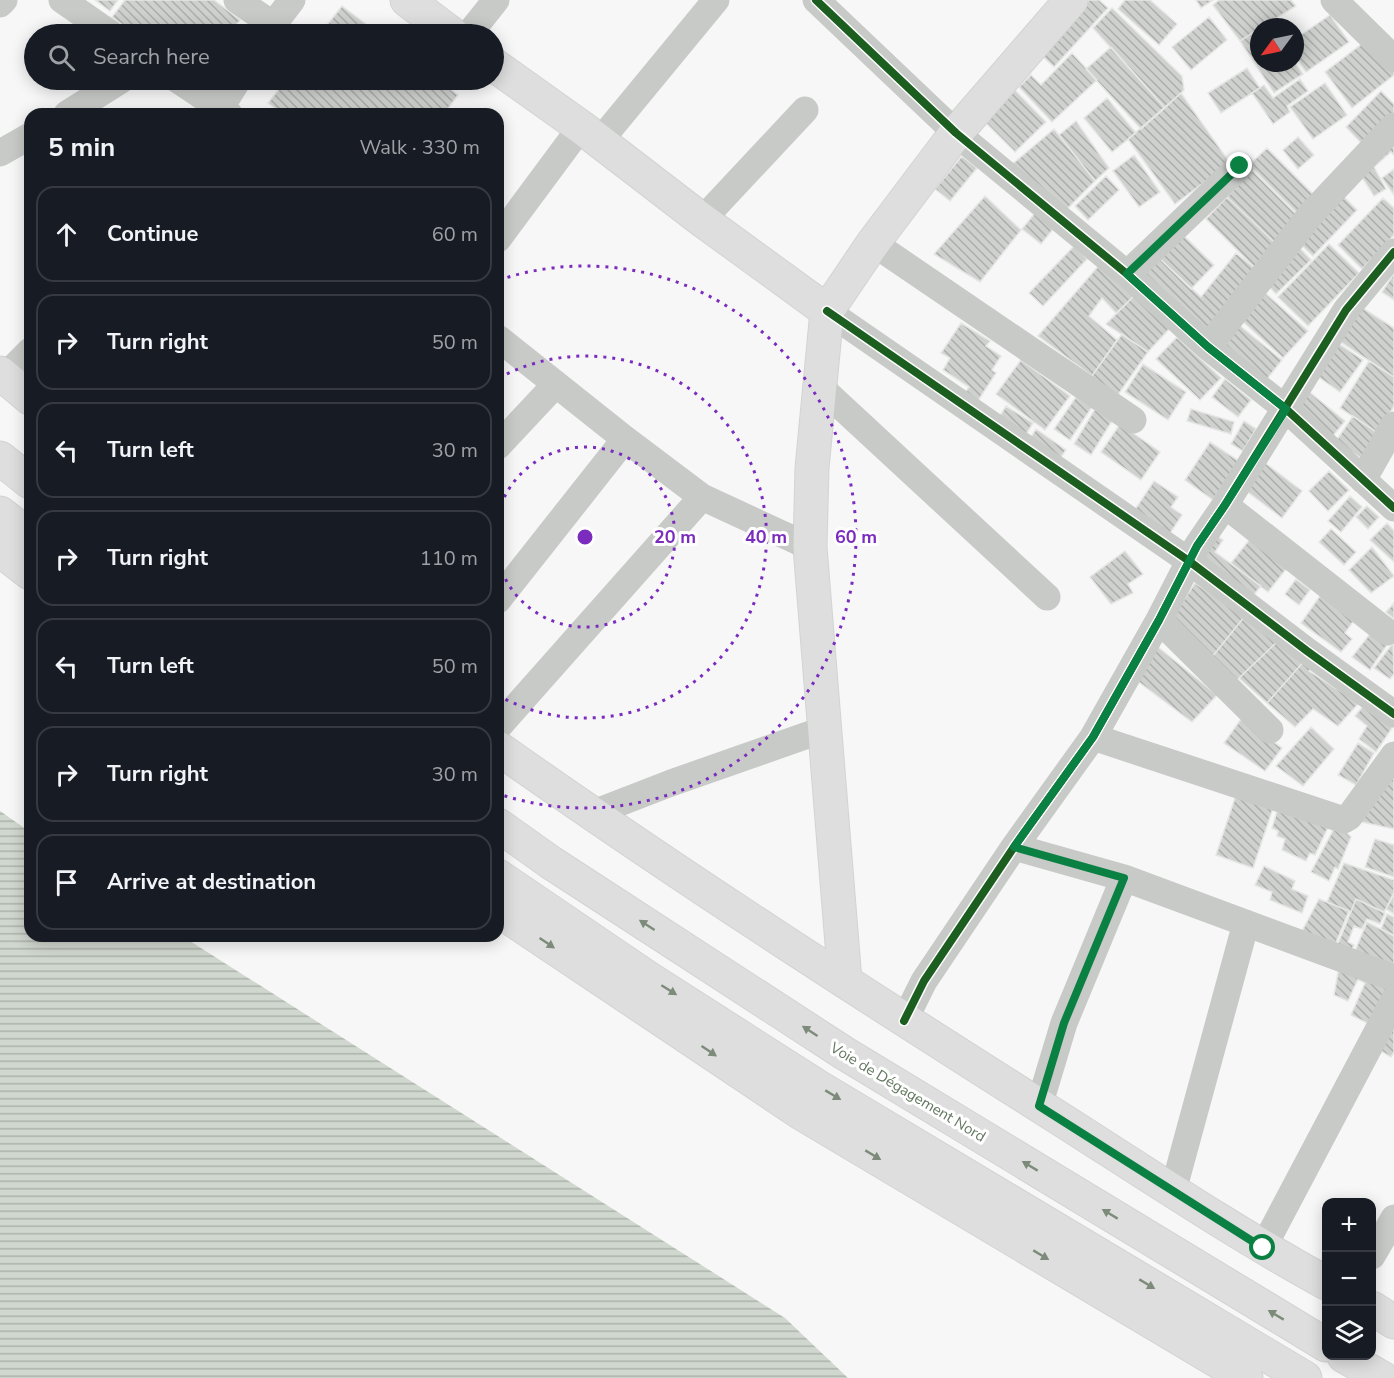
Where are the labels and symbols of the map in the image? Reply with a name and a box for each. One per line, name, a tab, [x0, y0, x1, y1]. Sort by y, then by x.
north arrow	[1250, 18, 1304, 72]
route end	[1226, 152, 1252, 178]
text: 20 m	[654, 525, 696, 549]
text: 40 m	[745, 525, 787, 549]
text: 60 m	[835, 525, 877, 549]
centre of rings	[575, 527, 595, 547]
one-way arrow	[638, 920, 655, 931]
one-way arrow	[538, 937, 554, 949]
one-way arrow	[661, 985, 677, 996]
one-way arrow	[802, 1026, 818, 1037]
street label: Voie de Dégagement Nord	[826, 1037, 990, 1146]
one-way arrow	[701, 1045, 717, 1056]
one-way arrow	[825, 1090, 841, 1101]
one-way arrow	[865, 1150, 881, 1161]
one-way arrow	[1021, 1161, 1038, 1171]
one-way arrow	[1102, 1209, 1118, 1220]
route start	[1249, 1234, 1275, 1260]
one-way arrow	[1033, 1250, 1049, 1261]
one-way arrow	[1139, 1279, 1156, 1289]
one-way arrow	[1268, 1310, 1284, 1321]

